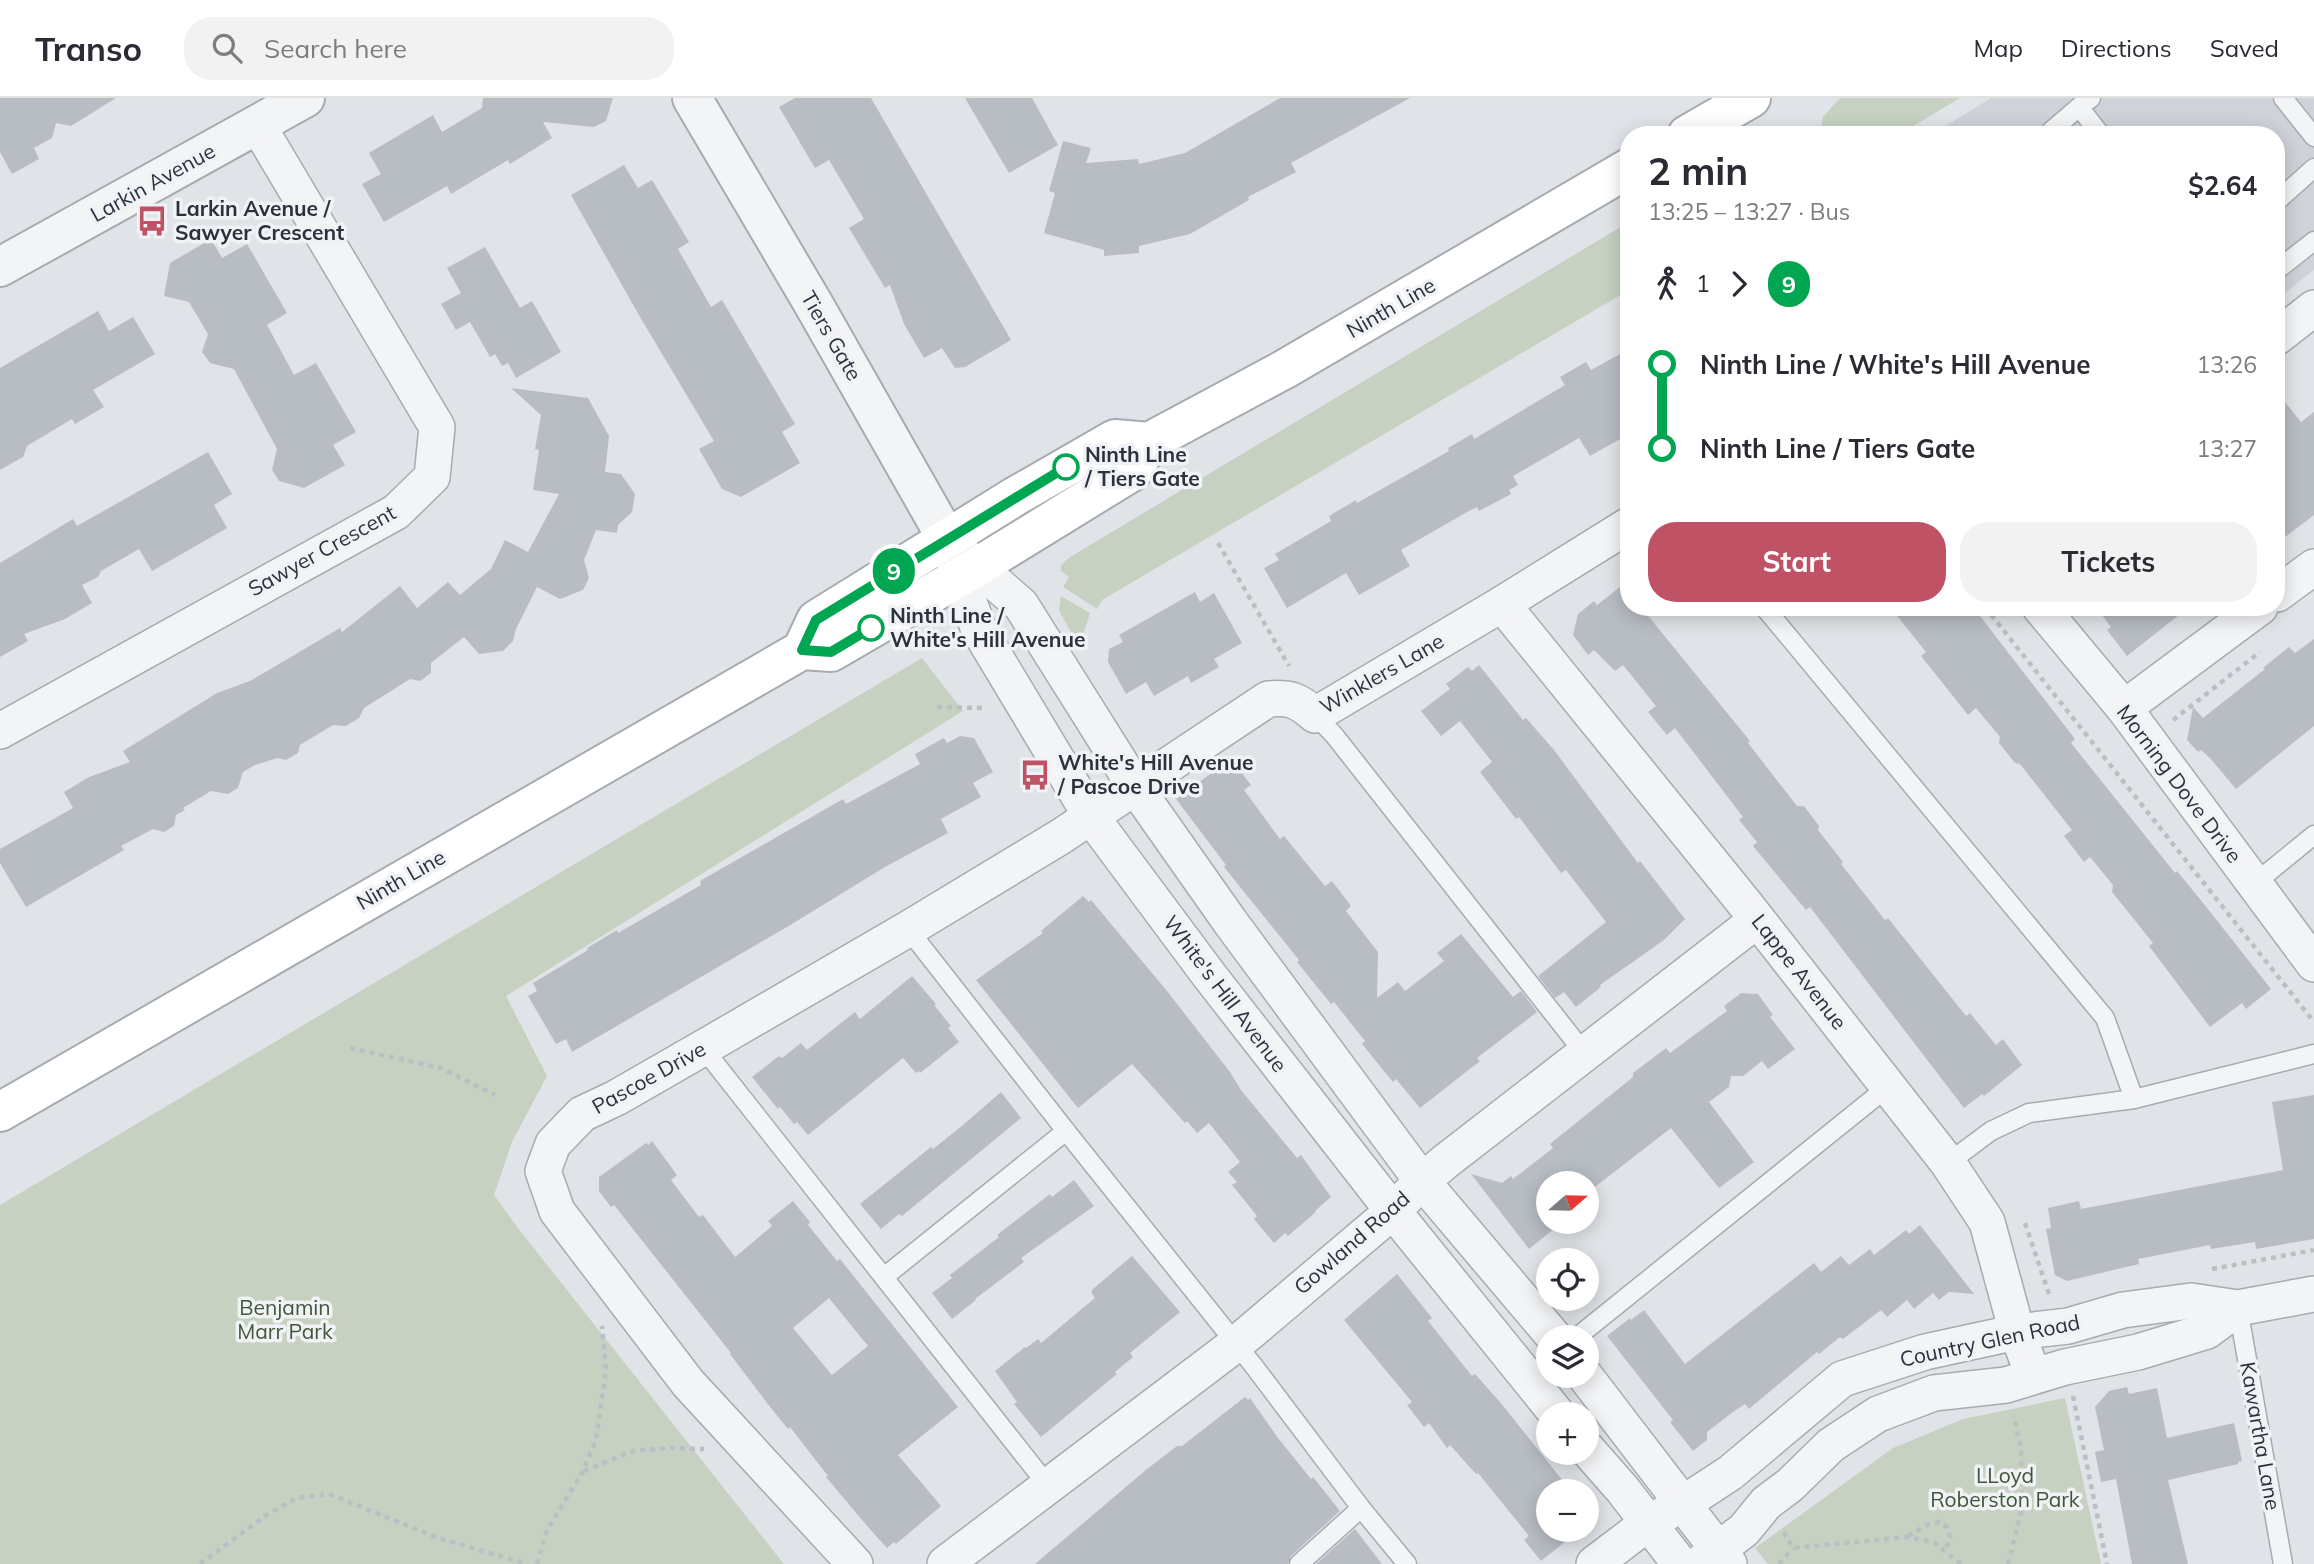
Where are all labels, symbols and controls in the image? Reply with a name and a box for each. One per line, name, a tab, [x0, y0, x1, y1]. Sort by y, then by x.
search box	[184, 17, 674, 80]
text: Transo	[35, 28, 142, 69]
icon: search	[208, 29, 246, 67]
text: Search here	[264, 32, 407, 65]
text: Map	[1973, 33, 2023, 63]
text: Directions	[2061, 33, 2172, 63]
text: Saved	[2210, 33, 2279, 63]
street label: Larkin Avenue	[86, 137, 219, 227]
text: 2 min	[1648, 147, 1748, 195]
text: $2.64	[2188, 169, 2257, 202]
place label: Larkin Avenue / Sawyer Crescent	[175, 195, 344, 245]
text: 13:25 – 13:27 · Bus	[1648, 197, 1850, 226]
bus stop icon: Larkin Avenue / Sawyer Crescent	[135, 204, 169, 238]
icon: walk	[1648, 265, 1686, 303]
icon: forward	[1720, 265, 1758, 303]
text: 1	[1696, 269, 1710, 298]
text: 9	[1782, 269, 1796, 299]
street label: Ninth Line	[1341, 271, 1440, 343]
street label: Tiers Gate	[796, 286, 868, 385]
text: Ninth Line / White's Hill Avenue	[1700, 348, 2090, 381]
text: 13:26	[2197, 350, 2257, 379]
text: Ninth Line / Tiers Gate	[1700, 432, 1975, 465]
text: 13:27	[2197, 434, 2257, 463]
place label: Ninth Line / Tiers Gate	[1084, 441, 1200, 491]
marker: Ninth Line / Tiers Gate	[1053, 454, 1079, 480]
street label: Sawyer Crescent	[243, 499, 400, 601]
button: Start	[1648, 522, 1946, 602]
button: Tickets	[1960, 522, 2257, 602]
line badge: 9	[871, 548, 917, 594]
text: 9	[887, 556, 901, 586]
place label: Ninth Line / White's Hill Avenue	[890, 602, 1085, 652]
marker: Ninth Line / White's Hill Avenue	[858, 615, 884, 641]
street label: Winklers Lane	[1315, 627, 1448, 719]
street label: Morning Dove Drive	[2112, 699, 2248, 868]
place label: White's Hill Avenue / Pascoe Drive	[1057, 749, 1253, 799]
bus stop icon: White's Hill Avenue / Pascoe Drive	[1018, 758, 1052, 792]
street label: Ninth Line	[351, 843, 450, 915]
street label: Lappe Avenue	[1747, 908, 1853, 1034]
street label: White's Hill Avenue	[1158, 910, 1293, 1077]
street label: Pascoe Drive	[587, 1035, 710, 1119]
north arrow	[1536, 1171, 1600, 1234]
map controls	[1536, 1171, 1599, 1542]
street label: Gowland Road	[1288, 1185, 1415, 1300]
button: locate	[1536, 1248, 1599, 1311]
park label: Benjamin Marr Park	[237, 1294, 333, 1344]
street label: Country Glen Road	[1897, 1308, 2082, 1372]
button: layers	[1536, 1325, 1599, 1388]
street label: Kawartha Lane	[2235, 1360, 2287, 1512]
button: +	[1536, 1402, 1599, 1465]
park label: LLoyd Roberston Park	[1930, 1462, 2080, 1512]
button: −	[1536, 1479, 1599, 1542]

